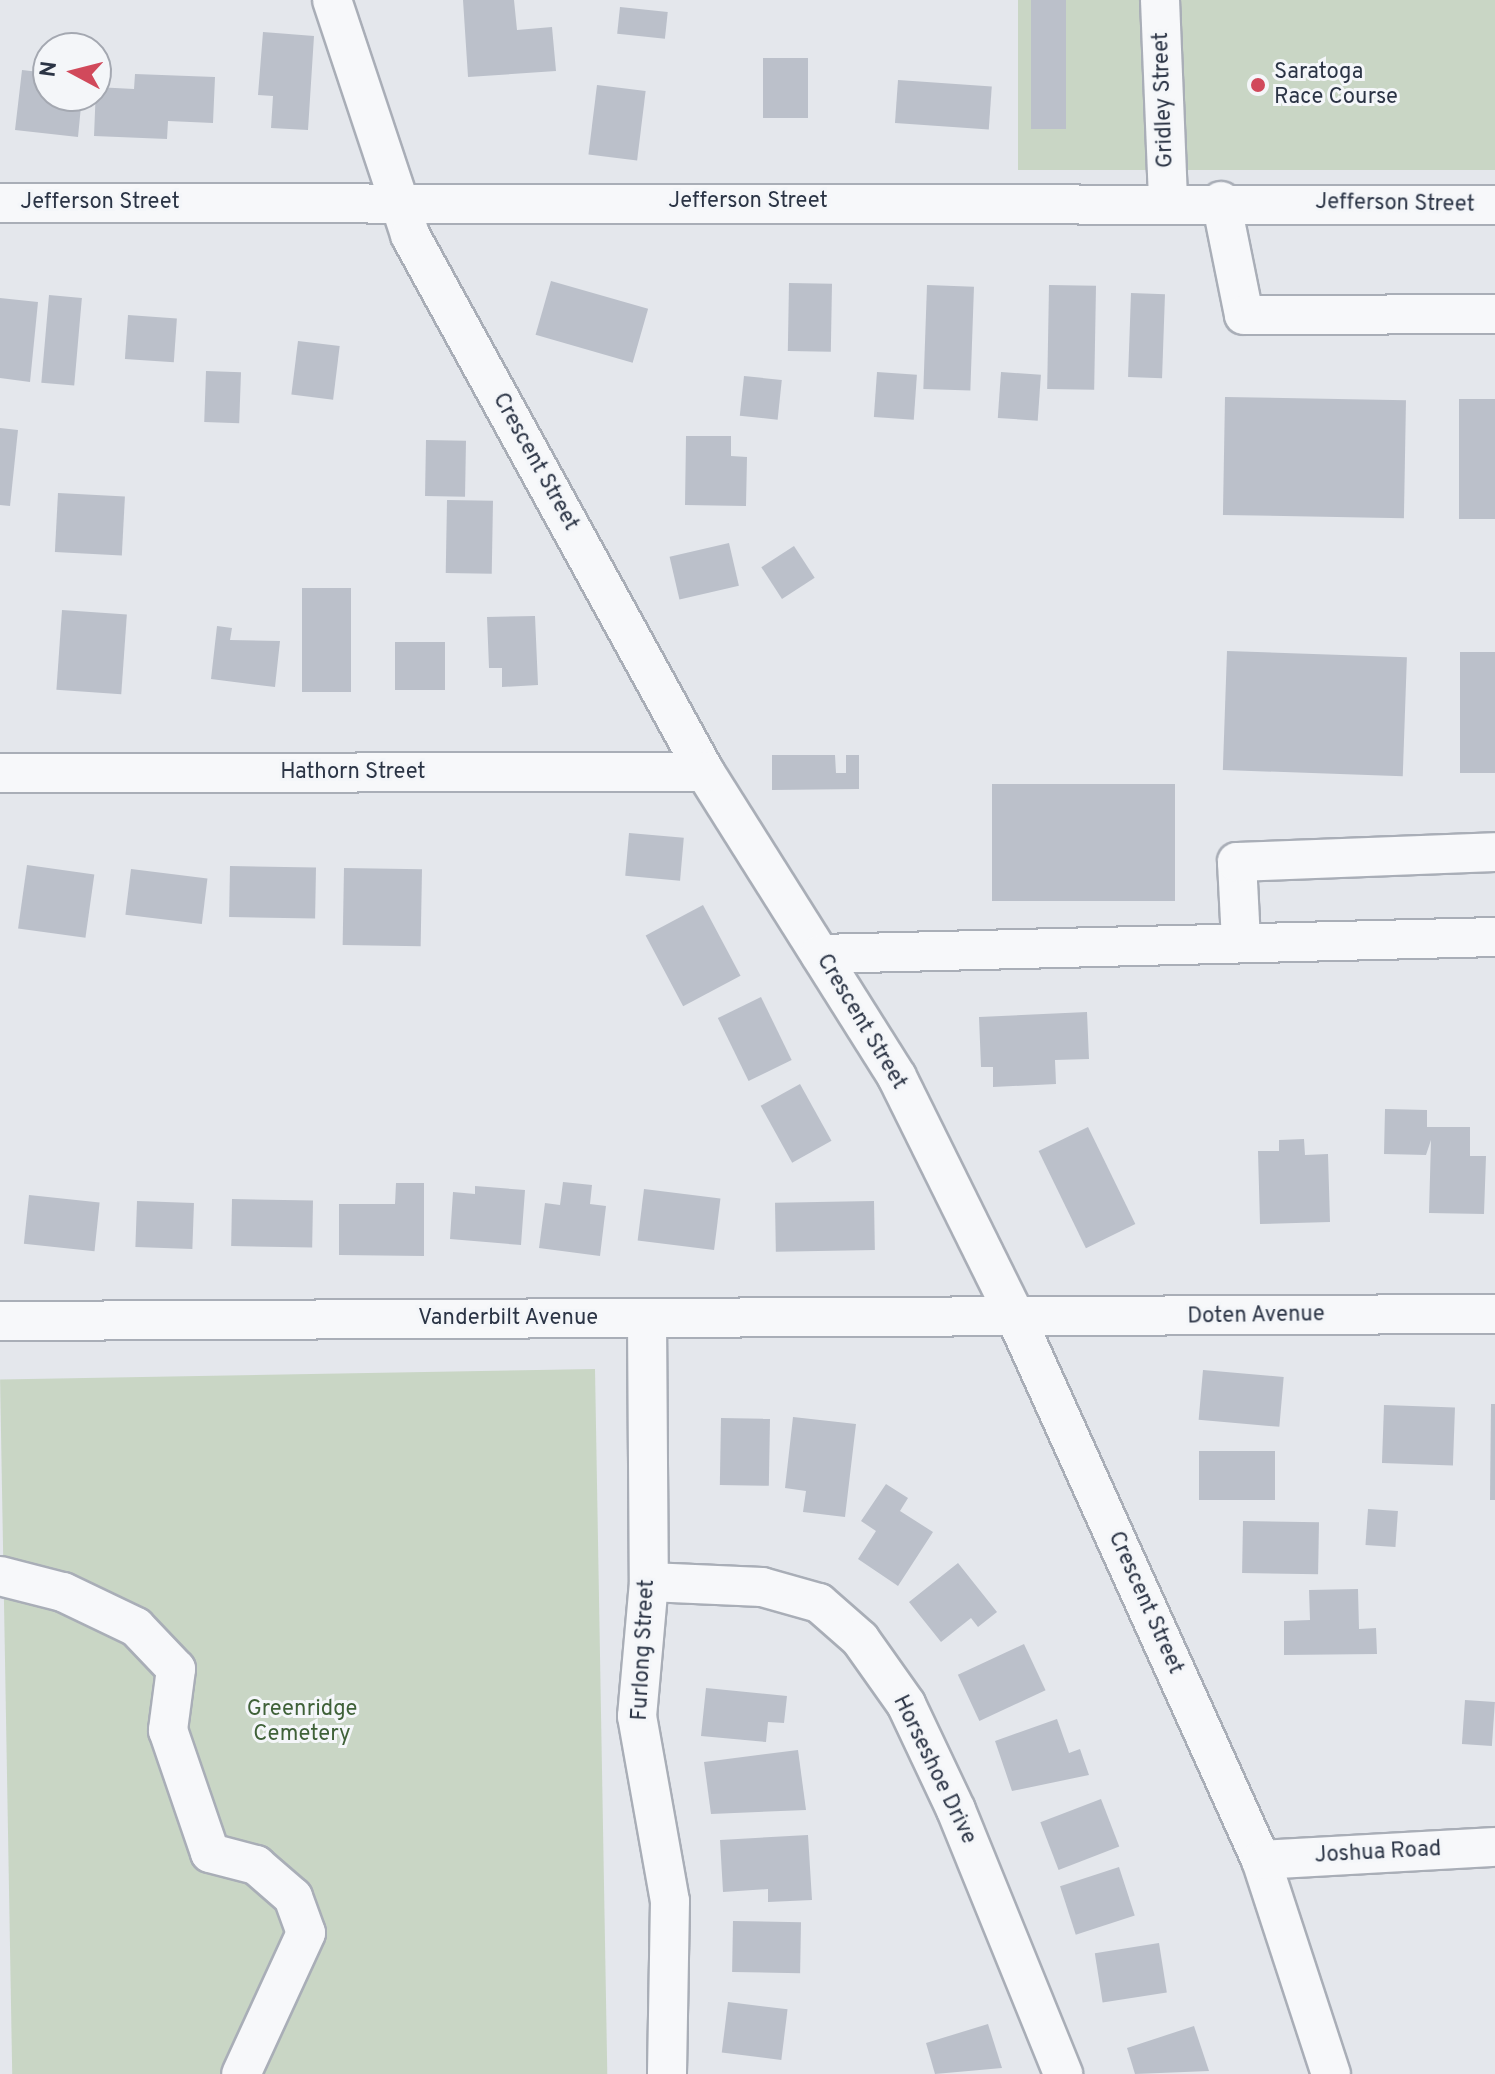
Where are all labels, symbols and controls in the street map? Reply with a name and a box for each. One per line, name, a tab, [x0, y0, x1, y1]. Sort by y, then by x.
north arrow	[32, 32, 112, 112]
street label: Gridley Street	[1148, 32, 1180, 168]
place label: Saratoga Race Course	[1274, 59, 1398, 110]
text: N	[35, 60, 64, 79]
marker: Saratoga Race Course	[1249, 76, 1267, 94]
street label: Jefferson Street	[668, 189, 828, 215]
street label: Jefferson Street	[1315, 189, 1475, 219]
street label: Jefferson Street	[20, 190, 180, 216]
street label: Crescent Street	[486, 389, 584, 535]
street label: Hathorn Street	[280, 760, 426, 786]
street label: Crescent Street	[810, 950, 912, 1094]
street label: Doten Avenue	[1187, 1302, 1325, 1330]
street label: Vanderbilt Avenue	[418, 1306, 598, 1332]
street label: Crescent Street	[1102, 1528, 1188, 1678]
street label: Furlong Street	[627, 1579, 661, 1721]
street label: Horseshoe Drive	[887, 1691, 981, 1849]
park label: Greenridge Cemetery	[247, 1696, 357, 1748]
street label: Joshua Road	[1314, 1836, 1442, 1870]

